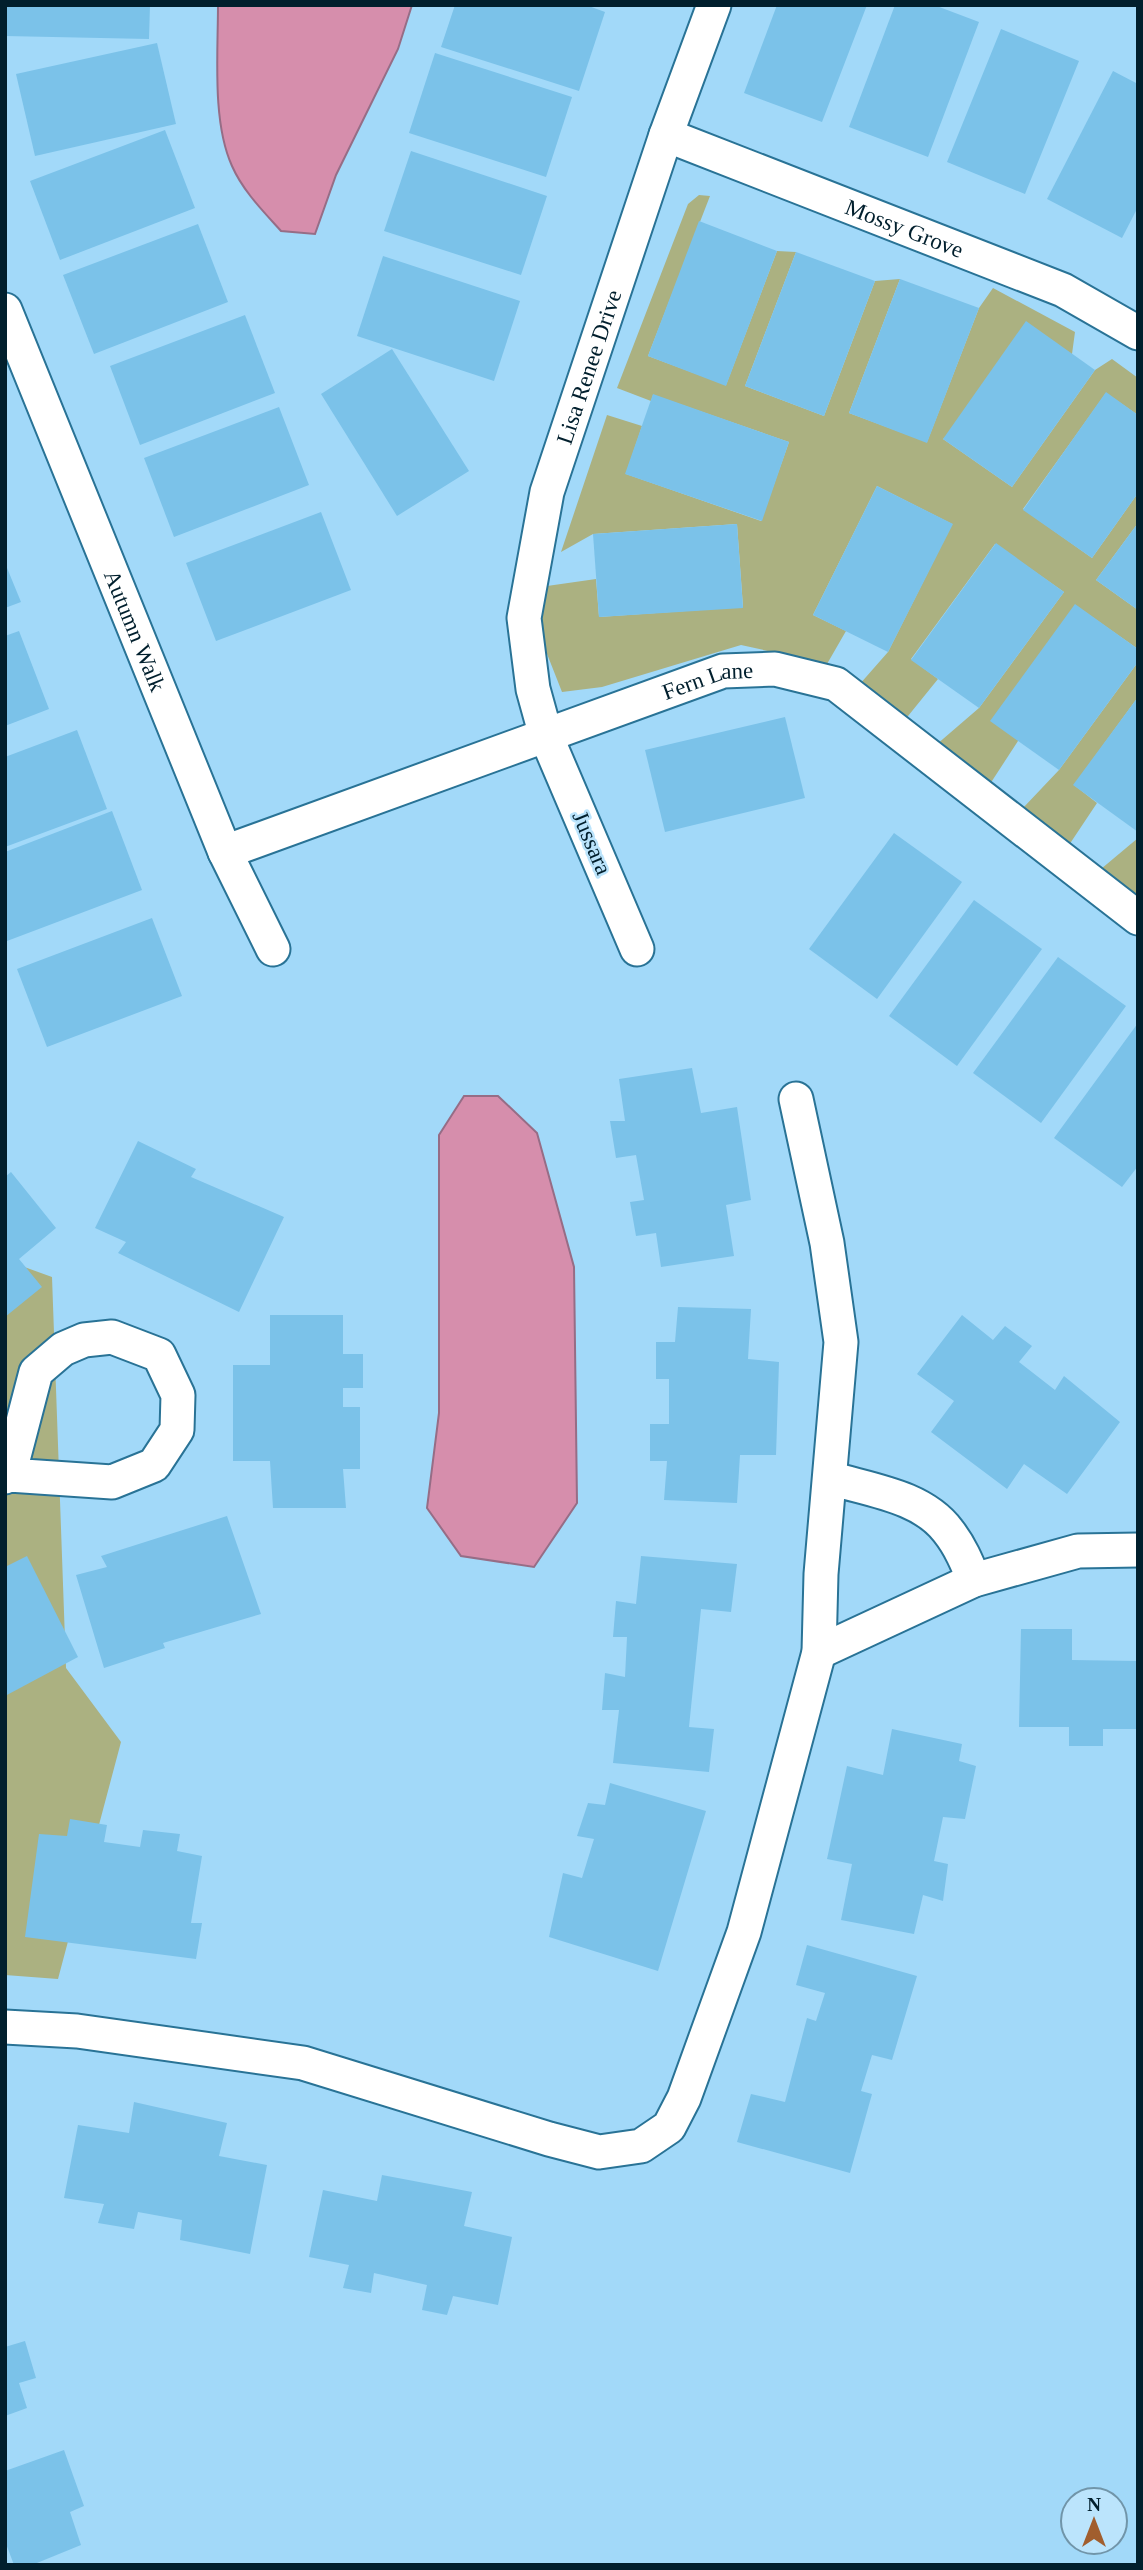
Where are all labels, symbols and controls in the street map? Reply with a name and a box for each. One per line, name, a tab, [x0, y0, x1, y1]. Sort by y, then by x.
street label: Mossy Grove	[842, 194, 967, 262]
street label: Lisa Renee Drive	[551, 286, 626, 447]
street label: Autumn Walk	[99, 566, 171, 695]
street label: Fern Lane	[659, 657, 754, 705]
street label: Jussara	[568, 808, 616, 878]
north arrow	[1059, 2486, 1129, 2556]
text: N	[1087, 2494, 1101, 2515]

